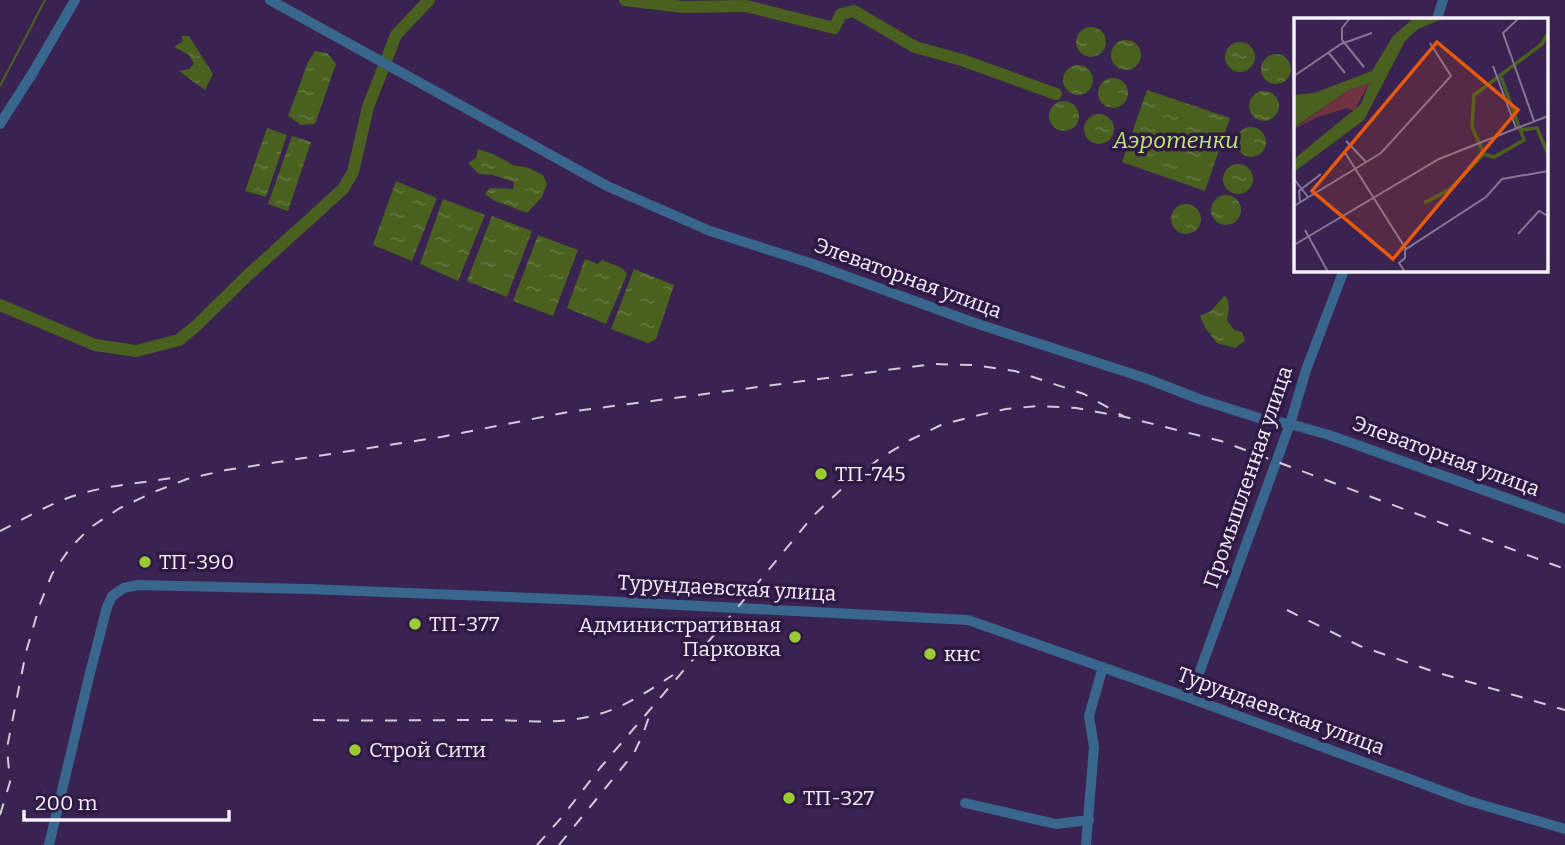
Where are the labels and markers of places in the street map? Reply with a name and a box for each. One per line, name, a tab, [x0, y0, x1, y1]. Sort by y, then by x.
place label: ТП-745	[835, 461, 905, 487]
marker: ТП-745	[813, 466, 829, 482]
place label: ТП-390	[159, 549, 234, 575]
marker: ТП-390	[137, 554, 153, 570]
place label: ТП-377	[429, 611, 500, 637]
place label: Административная Парковка	[579, 612, 781, 662]
marker: ТП-377	[407, 616, 423, 632]
marker: Административная Парковка	[787, 629, 803, 645]
place label: кнс	[944, 641, 981, 667]
marker: кнс	[922, 646, 938, 662]
place label: Строй Сити	[369, 737, 486, 763]
marker: Строй Сити	[347, 742, 363, 758]
place label: ТП-327	[803, 785, 875, 811]
marker: ТП-327	[781, 790, 797, 806]

